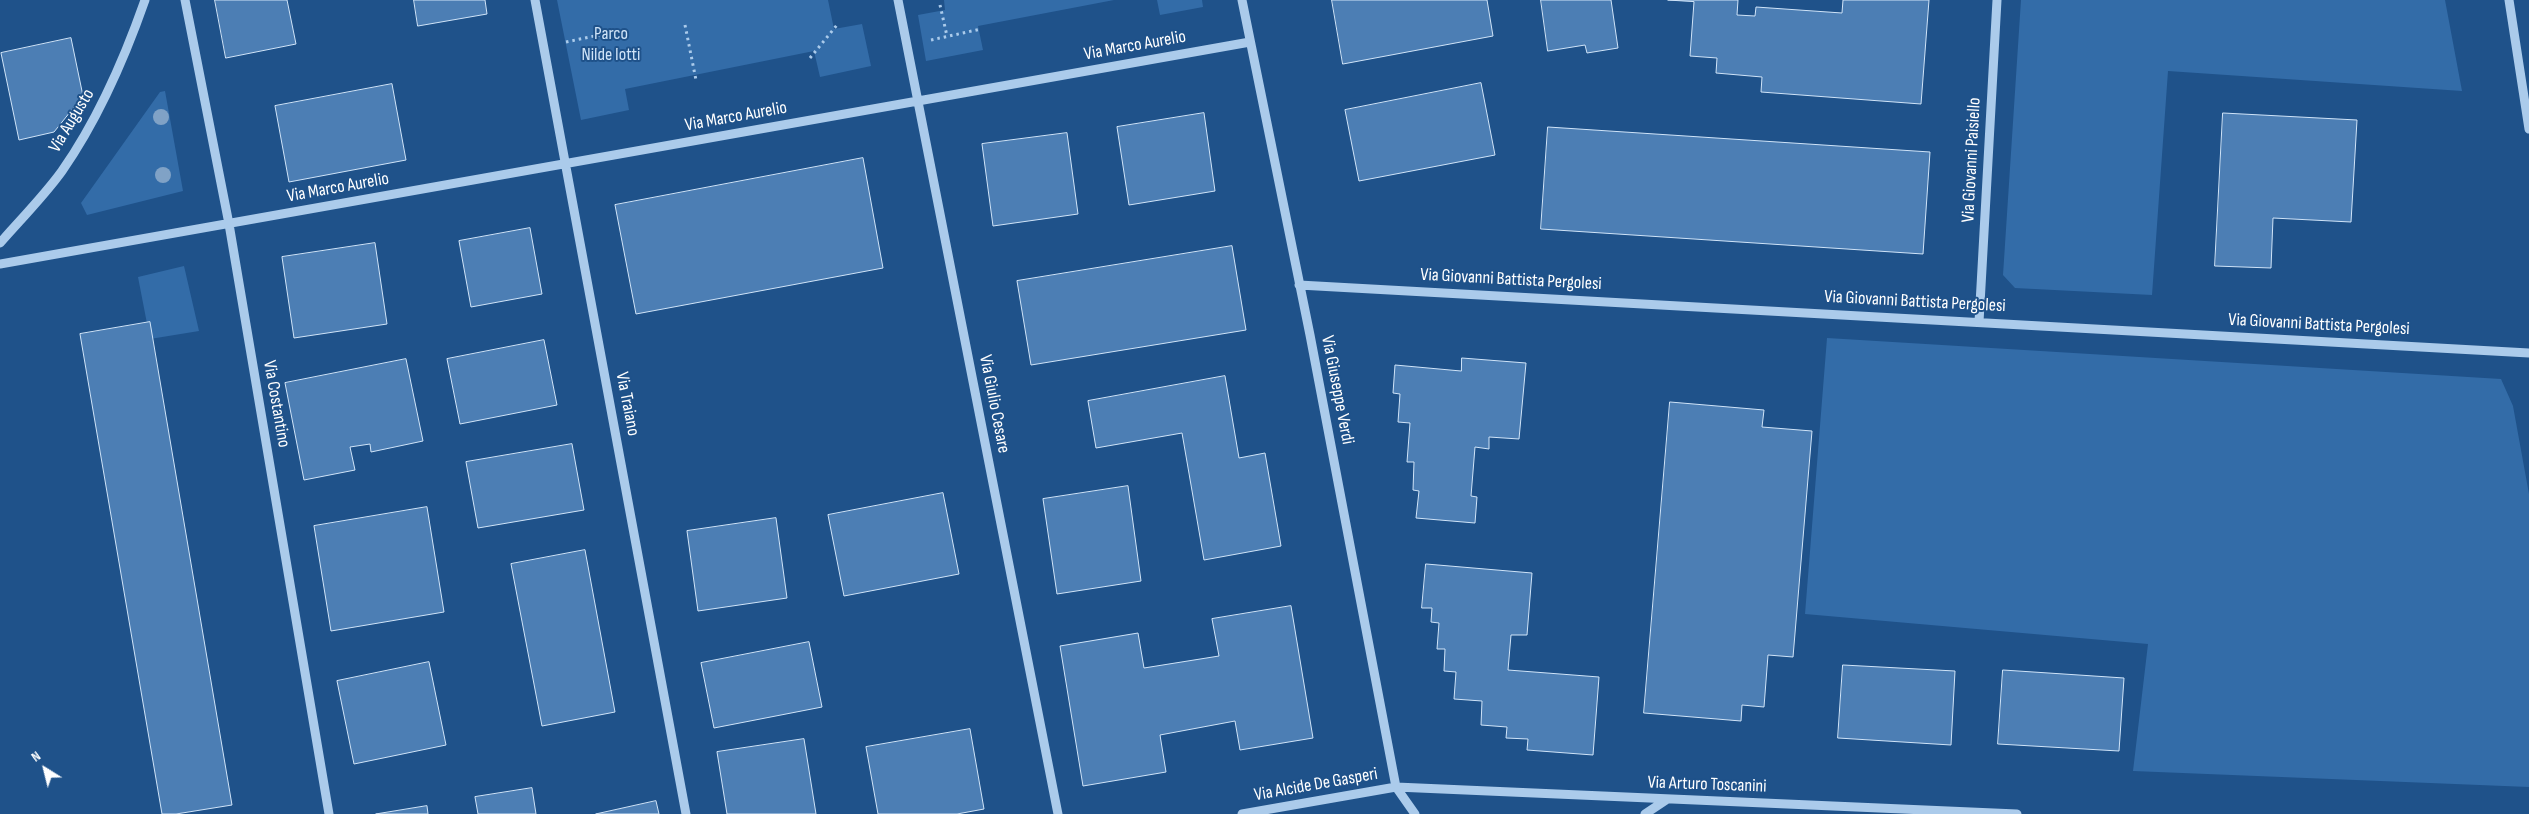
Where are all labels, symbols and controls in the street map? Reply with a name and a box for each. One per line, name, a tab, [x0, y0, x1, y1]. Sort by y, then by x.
park label: Parco Nilde Iotti	[582, 23, 640, 66]
street label: Via Marco Aurelio	[1082, 26, 1188, 66]
street label: Via Augusto	[45, 85, 99, 157]
street label: Via Marco Aurelio	[683, 97, 789, 137]
street label: Via Giovanni Paisiello	[1958, 97, 1986, 223]
street label: Via Marco Aurelio	[285, 168, 391, 208]
street label: Via Giovanni Battista Pergolesi	[1420, 264, 1602, 296]
street label: Via Giovanni Battista Pergolesi	[1824, 286, 2006, 318]
street label: Via Giovanni Battista Pergolesi	[2228, 309, 2410, 341]
street label: Via Giuseppe Verdi	[1316, 334, 1358, 446]
street label: Via Giulio Cesare	[974, 353, 1014, 455]
street label: Via Costantino	[258, 359, 294, 449]
street label: Via Traiano	[610, 370, 644, 438]
north arrow	[20, 744, 70, 794]
text: N	[28, 747, 44, 766]
street label: Via Alcide De Gasperi	[1253, 764, 1379, 806]
street label: Via Arturo Toscanini	[1647, 772, 1767, 798]

